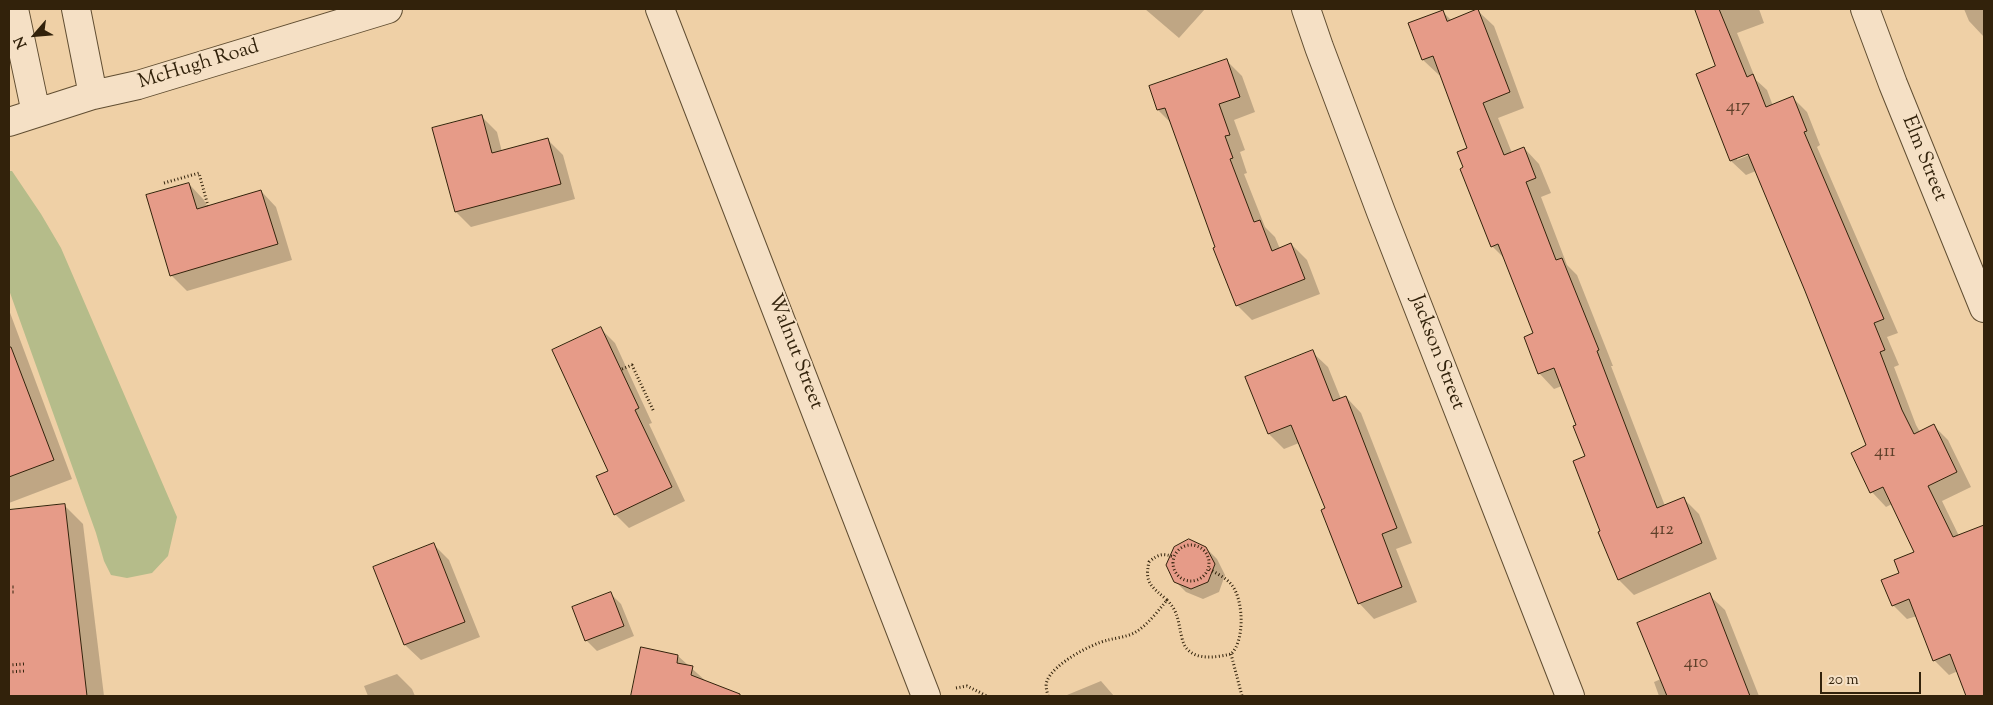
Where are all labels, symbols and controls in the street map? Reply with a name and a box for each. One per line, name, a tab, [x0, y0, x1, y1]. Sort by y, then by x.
north arrow	[10, 10, 60, 60]
text: N	[10, 32, 33, 51]
street label: McHugh Road	[136, 36, 262, 96]
house number: 417	[1726, 97, 1750, 119]
street label: Elm Street	[1895, 113, 1951, 205]
street label: Walnut Street	[761, 291, 827, 413]
street label: Jackson Street	[1403, 292, 1469, 414]
house number: 411	[1874, 442, 1896, 464]
house number: 412	[1650, 520, 1674, 542]
house number: 410	[1684, 653, 1708, 675]
scale bar	[1823, 662, 1924, 694]
text: 20 m	[1828, 670, 1859, 691]

